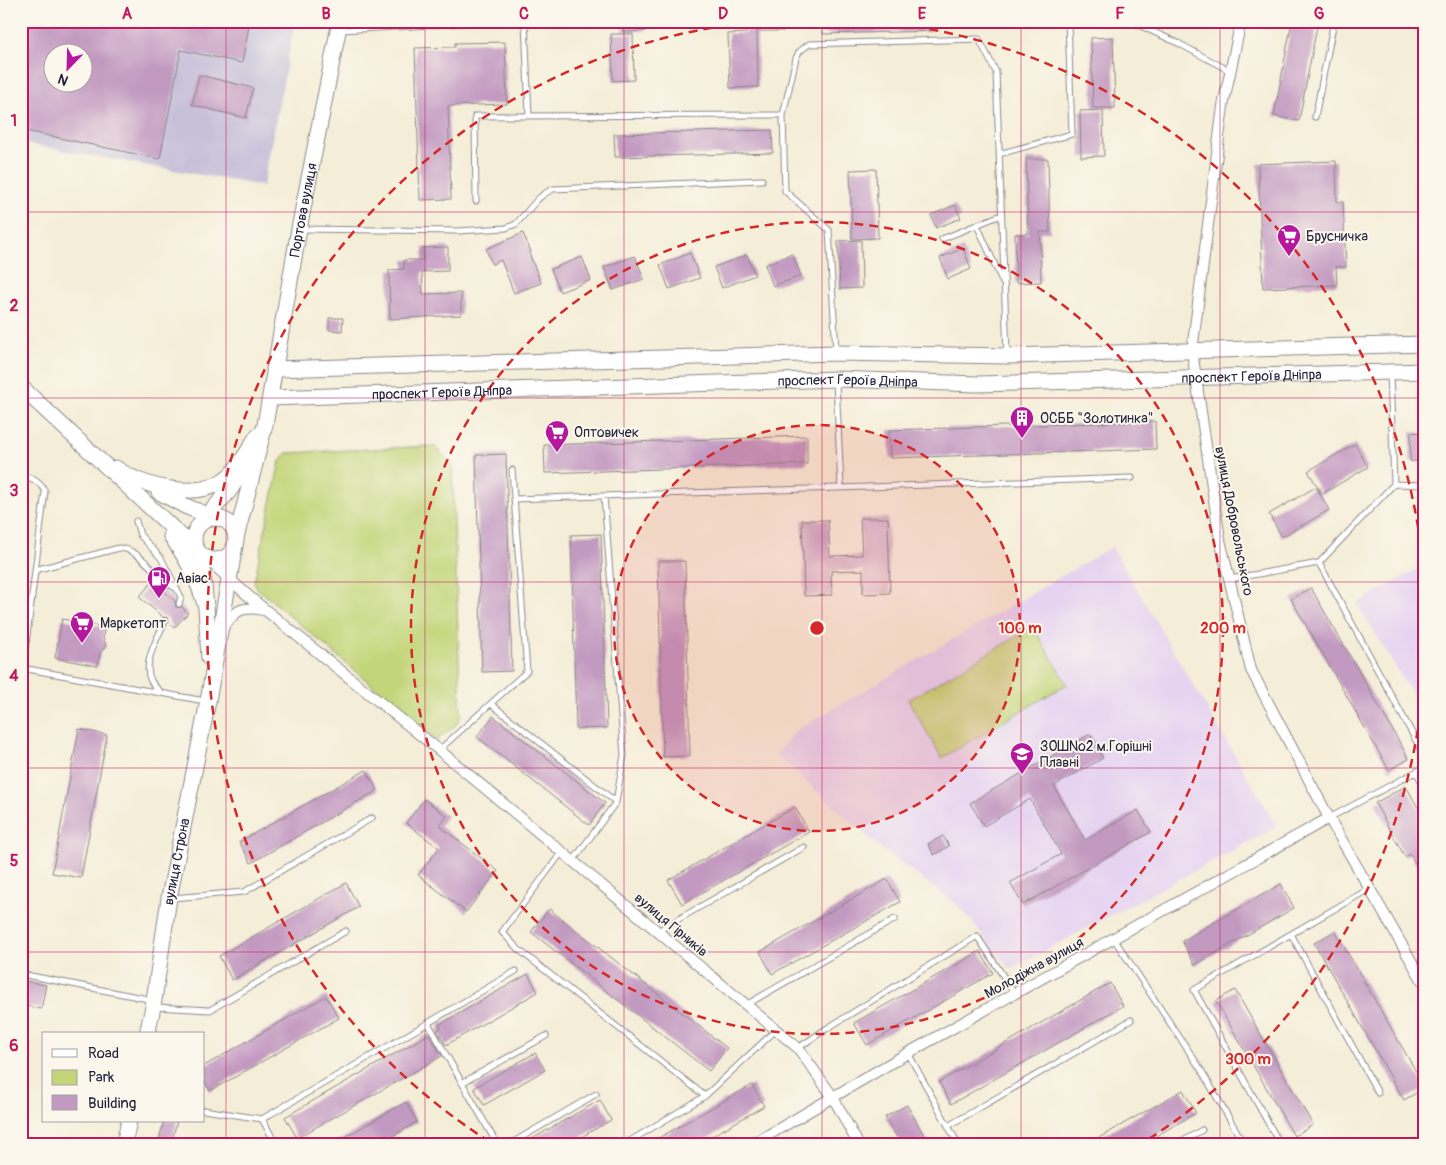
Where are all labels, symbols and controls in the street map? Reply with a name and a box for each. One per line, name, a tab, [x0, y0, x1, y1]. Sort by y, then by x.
text: A	[122, 4, 133, 24]
text: B	[321, 4, 331, 24]
text: C	[519, 4, 529, 24]
text: D	[718, 4, 728, 24]
text: E	[918, 4, 927, 24]
text: F	[1115, 4, 1125, 24]
text: G	[1314, 4, 1325, 24]
north arrow	[42, 42, 92, 92]
text: N	[55, 70, 71, 89]
text: 1	[11, 111, 17, 131]
street label: Портова вулиця	[286, 162, 320, 258]
supermarket icon: Брусничка	[1276, 223, 1302, 257]
place label: Брусничка	[1306, 228, 1368, 245]
text: 2	[10, 296, 19, 316]
street label: проспект Героїв Дніпра	[1181, 366, 1322, 387]
street label: проспект Героїв Дніпра	[777, 370, 918, 390]
street label: проспект Героїв Дніпра	[371, 381, 512, 403]
building icon: ОСББ "Золотинка"	[1009, 405, 1035, 439]
place label: ОСББ "Золотинка"	[1040, 410, 1154, 427]
supermarket icon: Оптовичек	[544, 419, 570, 453]
place label: Оптовичек	[574, 424, 639, 441]
street label: вулиця Добровольського	[1211, 445, 1257, 598]
text: 3	[10, 481, 19, 501]
fuel station icon: Авіас	[146, 565, 172, 599]
place label: Авіас	[176, 570, 208, 587]
supermarket icon: Маркетопт	[69, 610, 95, 644]
place label: Маркетопт	[100, 615, 166, 632]
centre of rings	[808, 619, 826, 637]
text: 100 m	[999, 619, 1041, 638]
text: 200 m	[1200, 619, 1246, 638]
text: 4	[9, 666, 19, 686]
place label: ЗОШ№2 м.Горішні Плавні	[1040, 738, 1152, 771]
school or university icon: ЗОШ№2 м.Горішні Плавні	[1009, 741, 1035, 775]
street label: вулиця Строна	[160, 817, 193, 906]
text: 5	[10, 851, 19, 871]
street label: вулиця Гірників	[631, 889, 711, 961]
street label: Молодіжна вулиця	[981, 934, 1087, 1002]
legend	[42, 1032, 205, 1122]
text: 6	[9, 1036, 19, 1056]
text: Road	[88, 1044, 119, 1063]
text: 300 m	[1225, 1050, 1271, 1069]
text: Park	[88, 1068, 115, 1087]
text: Building	[88, 1094, 136, 1113]

